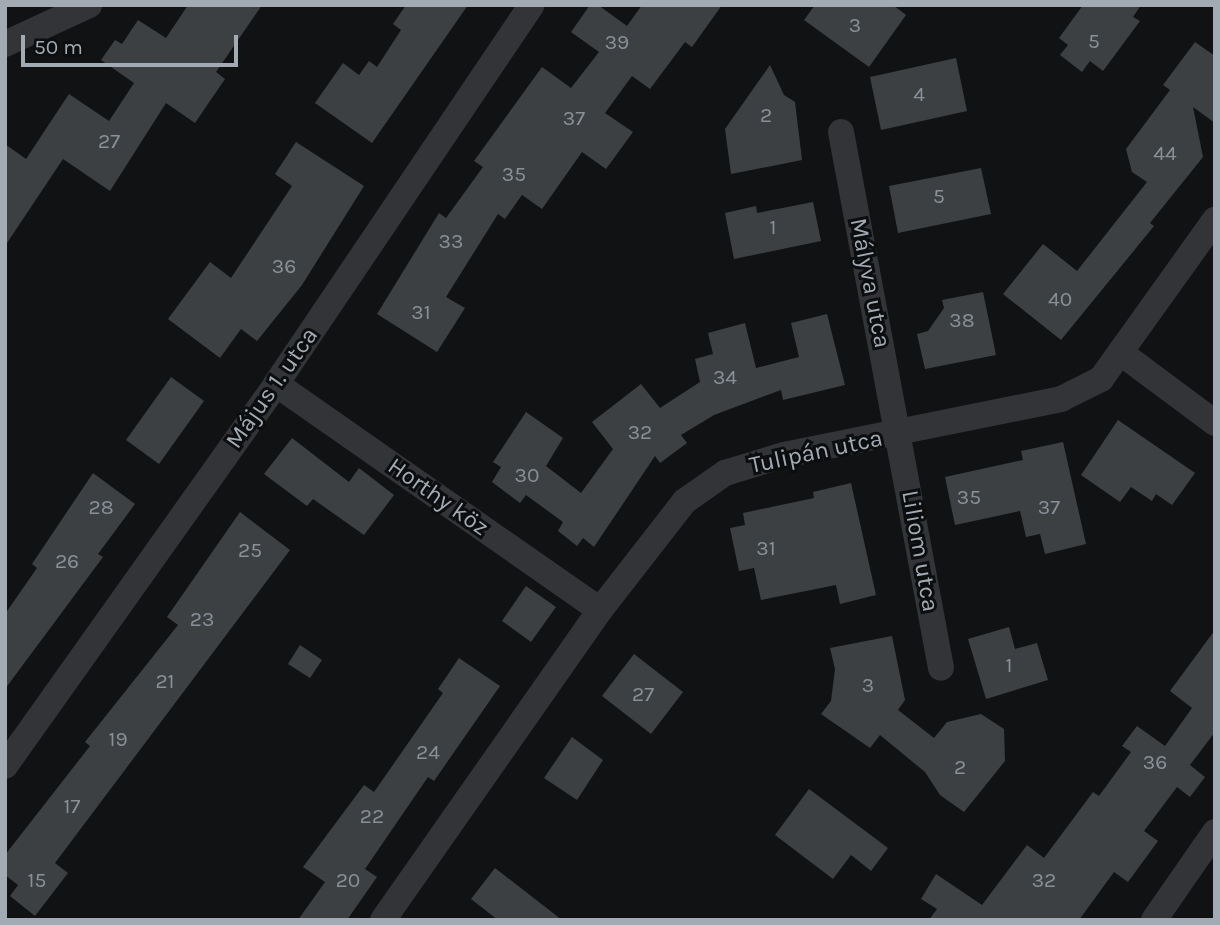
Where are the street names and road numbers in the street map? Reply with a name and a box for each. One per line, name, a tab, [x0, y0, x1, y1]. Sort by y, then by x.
street label: Mályva utca	[843, 216, 897, 350]
street label: Május 1. utca	[220, 322, 324, 454]
street label: Tulipán utca	[747, 424, 885, 480]
street label: Horthy köz	[382, 452, 494, 542]
street label: Liliom utca	[895, 488, 945, 614]

